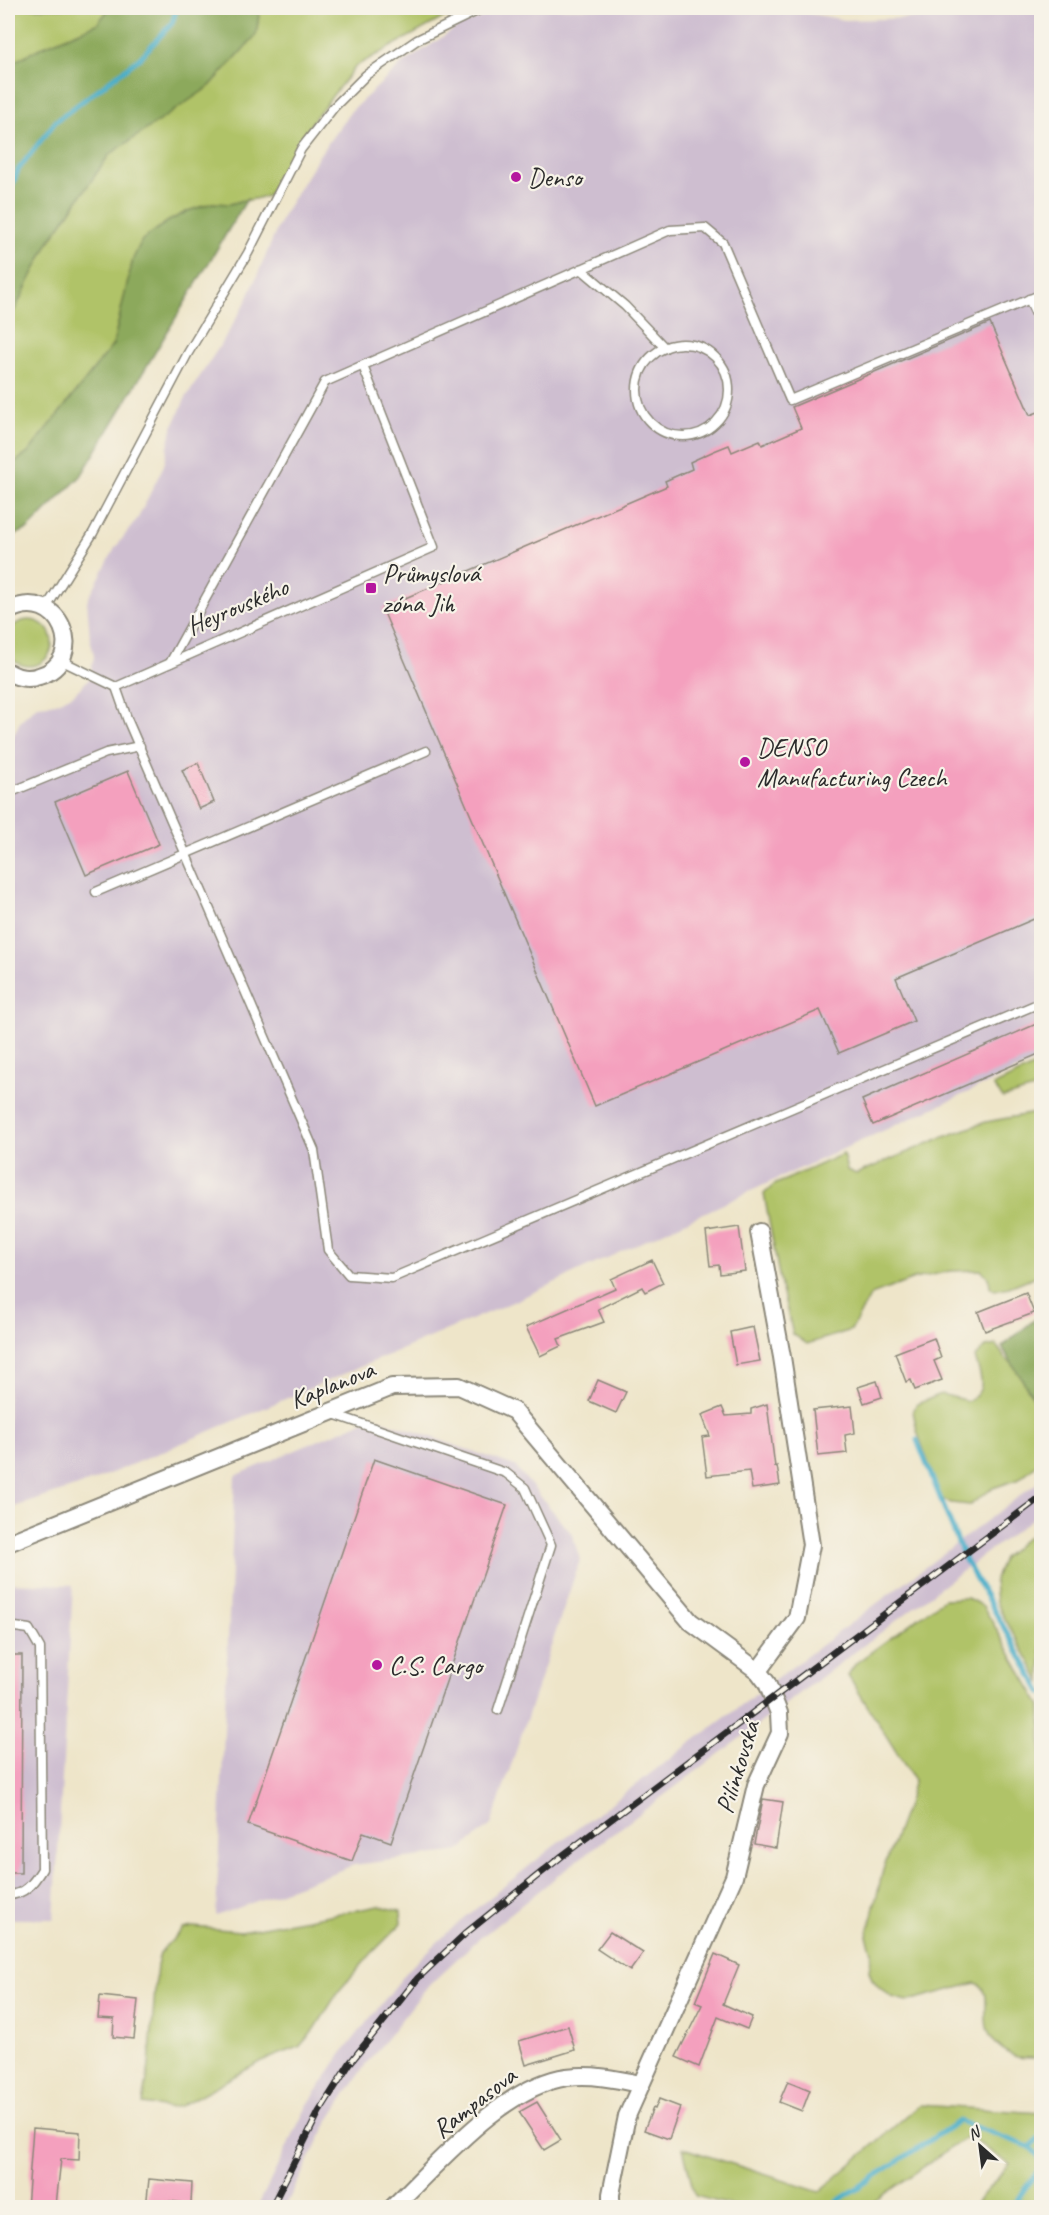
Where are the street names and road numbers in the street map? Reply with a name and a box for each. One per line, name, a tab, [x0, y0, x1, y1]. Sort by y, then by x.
street label: Heyrovského	[181, 570, 295, 643]
street label: Kaplanova	[285, 1352, 381, 1416]
street label: Pilínkovská	[708, 1714, 768, 1817]
street label: Rampasova	[426, 2058, 524, 2145]

